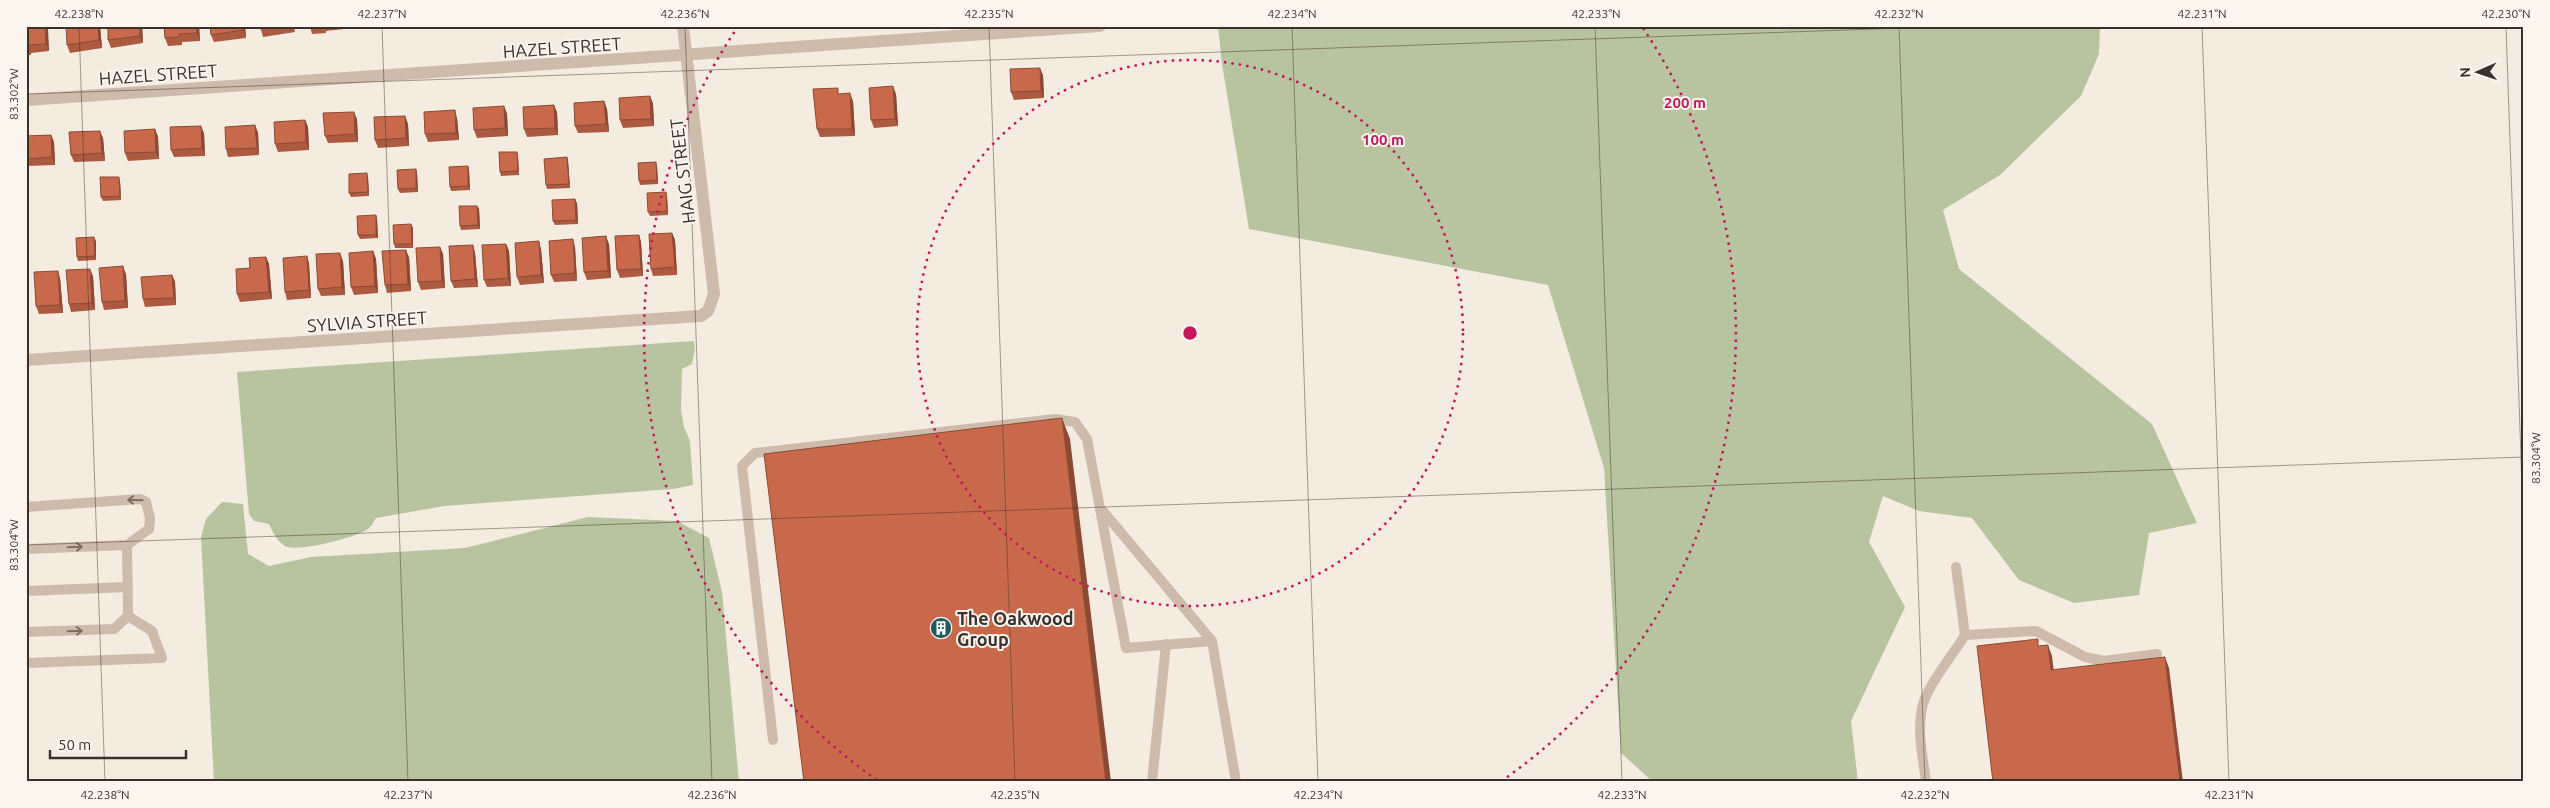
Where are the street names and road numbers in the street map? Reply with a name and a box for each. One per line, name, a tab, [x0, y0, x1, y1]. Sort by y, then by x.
street label: HAZEL STREET	[502, 33, 622, 61]
street label: HAZEL STREET	[98, 60, 218, 88]
street label: HAIG STREET	[666, 117, 698, 225]
street label: SYLVIA STREET	[306, 307, 428, 335]

